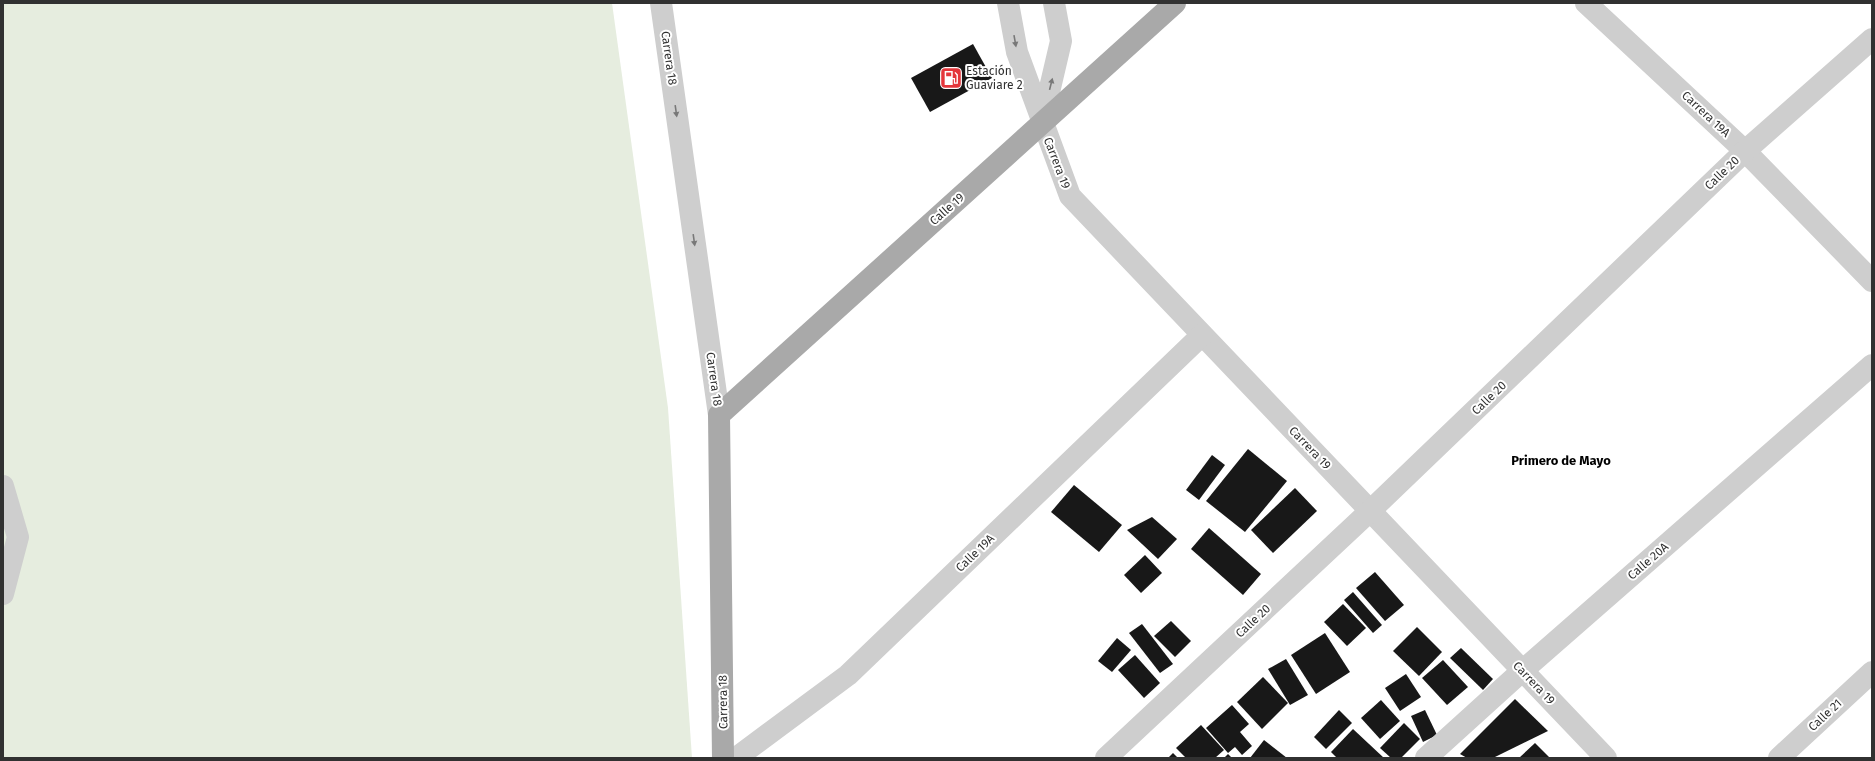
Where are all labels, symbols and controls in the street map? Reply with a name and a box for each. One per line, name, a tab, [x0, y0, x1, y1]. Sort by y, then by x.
street label: Carrera 18	[658, 30, 680, 86]
one-way arrow	[1012, 35, 1018, 48]
place label: Estación Guaviare 2	[966, 64, 1023, 92]
fuel station icon: Estación Guaviare 2	[938, 65, 964, 91]
one-way arrow	[1048, 78, 1054, 90]
street label: Carrera 19A	[1679, 88, 1733, 140]
one-way arrow	[673, 105, 679, 117]
street label: Carrera 19	[1041, 135, 1073, 191]
street label: Calle 20	[1702, 153, 1742, 193]
street label: Calle 19	[927, 190, 967, 228]
one-way arrow	[691, 234, 697, 246]
street label: Carrera 18	[703, 351, 725, 407]
street label: Calle 20	[1469, 378, 1509, 418]
street label: Carrera 19	[1286, 424, 1334, 472]
district label: Primero de Mayo	[1511, 453, 1611, 468]
street label: Calle 19A	[953, 531, 997, 575]
street label: Calle 20A	[1625, 539, 1671, 582]
street label: Calle 20	[1233, 601, 1273, 641]
street label: Carrera 19	[1510, 659, 1558, 707]
street label: Carrera 18	[716, 674, 730, 729]
street label: Calle 21	[1805, 696, 1845, 734]

